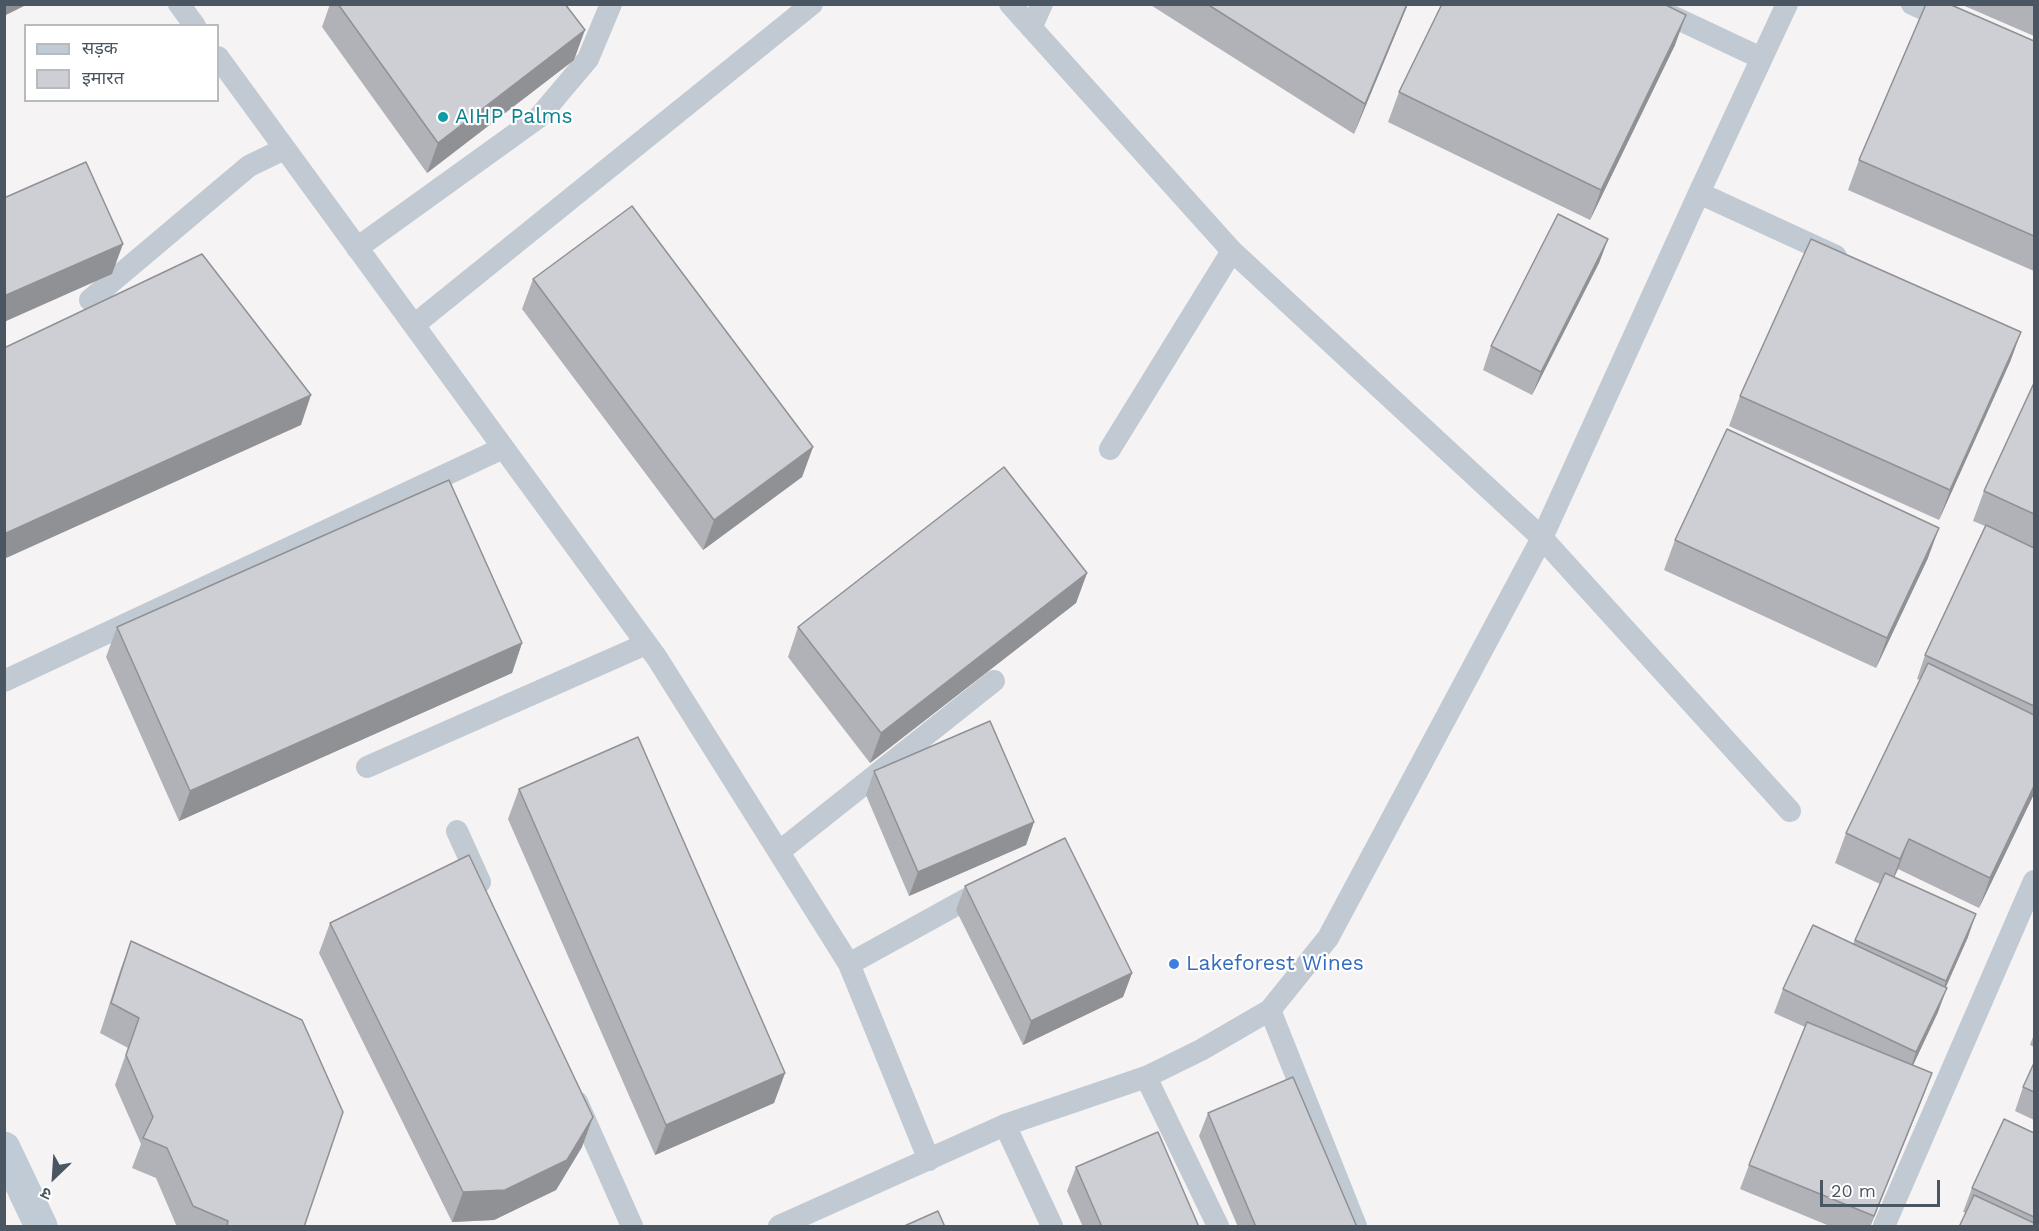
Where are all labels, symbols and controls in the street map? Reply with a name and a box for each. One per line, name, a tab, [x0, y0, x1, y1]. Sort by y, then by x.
legend	[24, 24, 219, 102]
text: सड़क	[82, 37, 118, 58]
text: इमारत	[82, 67, 124, 88]
place label: AIHP Palms	[455, 104, 573, 130]
marker: AIHP Palms	[436, 110, 450, 124]
place label: Lakeforest Wines	[1186, 951, 1364, 977]
marker: Lakeforest Wines	[1167, 957, 1181, 971]
north arrow	[24, 1147, 84, 1207]
scale bar	[1823, 1168, 1943, 1206]
text: 20 m	[1831, 1180, 1876, 1201]
text: उ	[38, 1183, 54, 1204]

